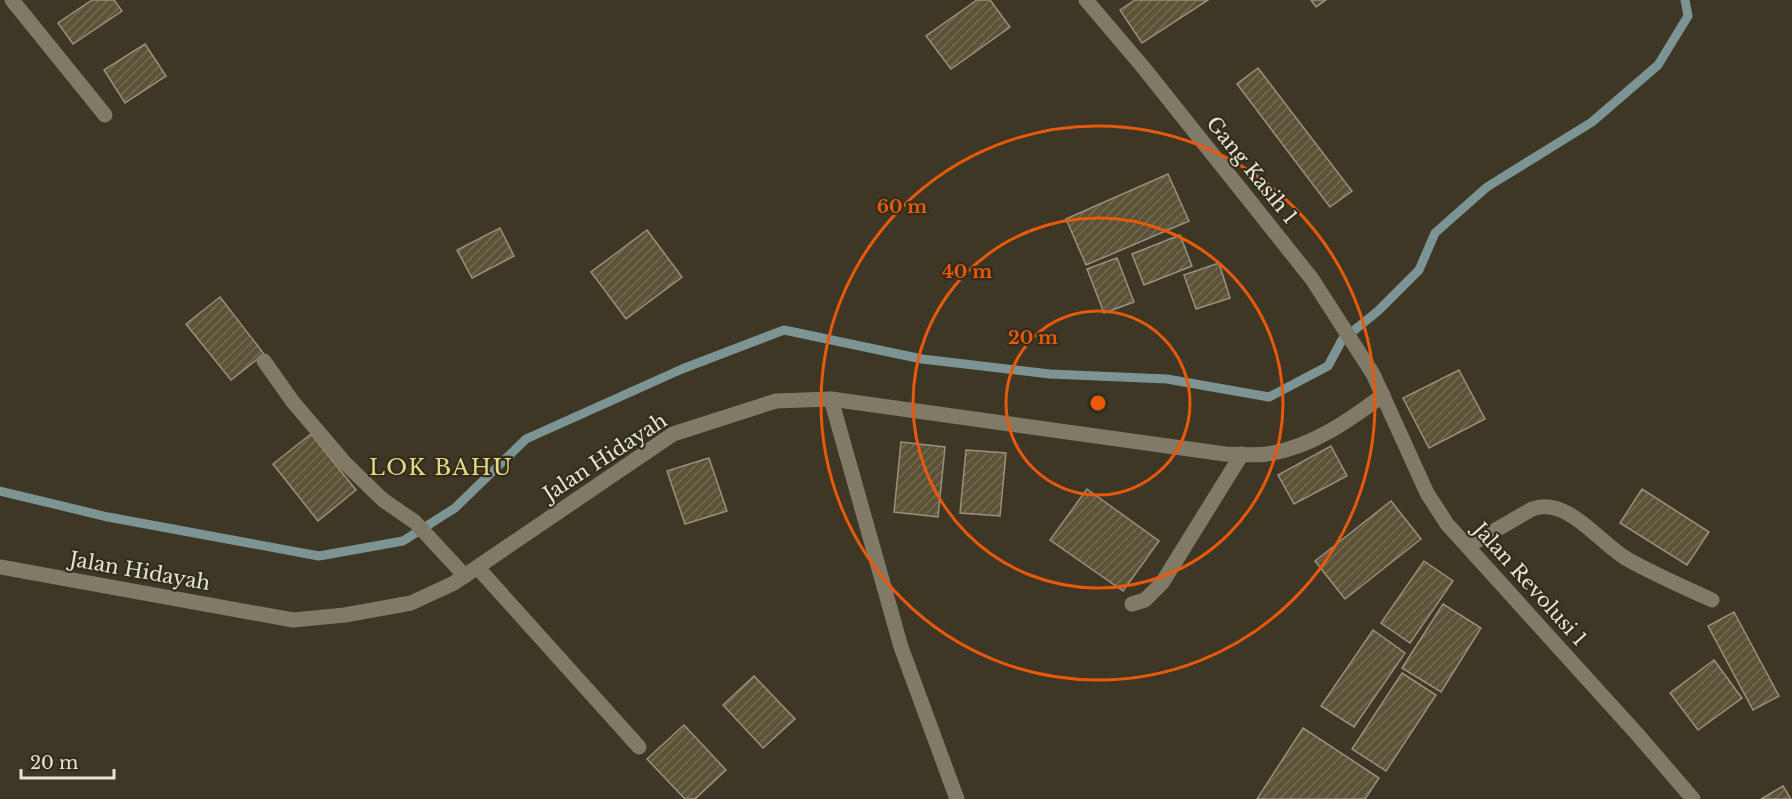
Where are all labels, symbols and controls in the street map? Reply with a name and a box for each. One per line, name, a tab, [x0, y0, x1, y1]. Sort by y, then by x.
street label: Gang Kasih 1	[1202, 112, 1302, 228]
text: 60 m	[877, 196, 927, 218]
text: 40 m	[942, 261, 992, 283]
text: 20 m	[1008, 327, 1058, 349]
centre of rings	[1088, 393, 1108, 413]
street label: Jalan Hidayah	[536, 408, 671, 507]
district label: LOK BAHU	[369, 454, 513, 481]
street label: Jalan Revolusi 1	[1466, 515, 1592, 651]
street label: Jalan Hidayah	[65, 546, 212, 595]
scale bar	[21, 742, 114, 780]
text: 20 m	[30, 752, 78, 774]

